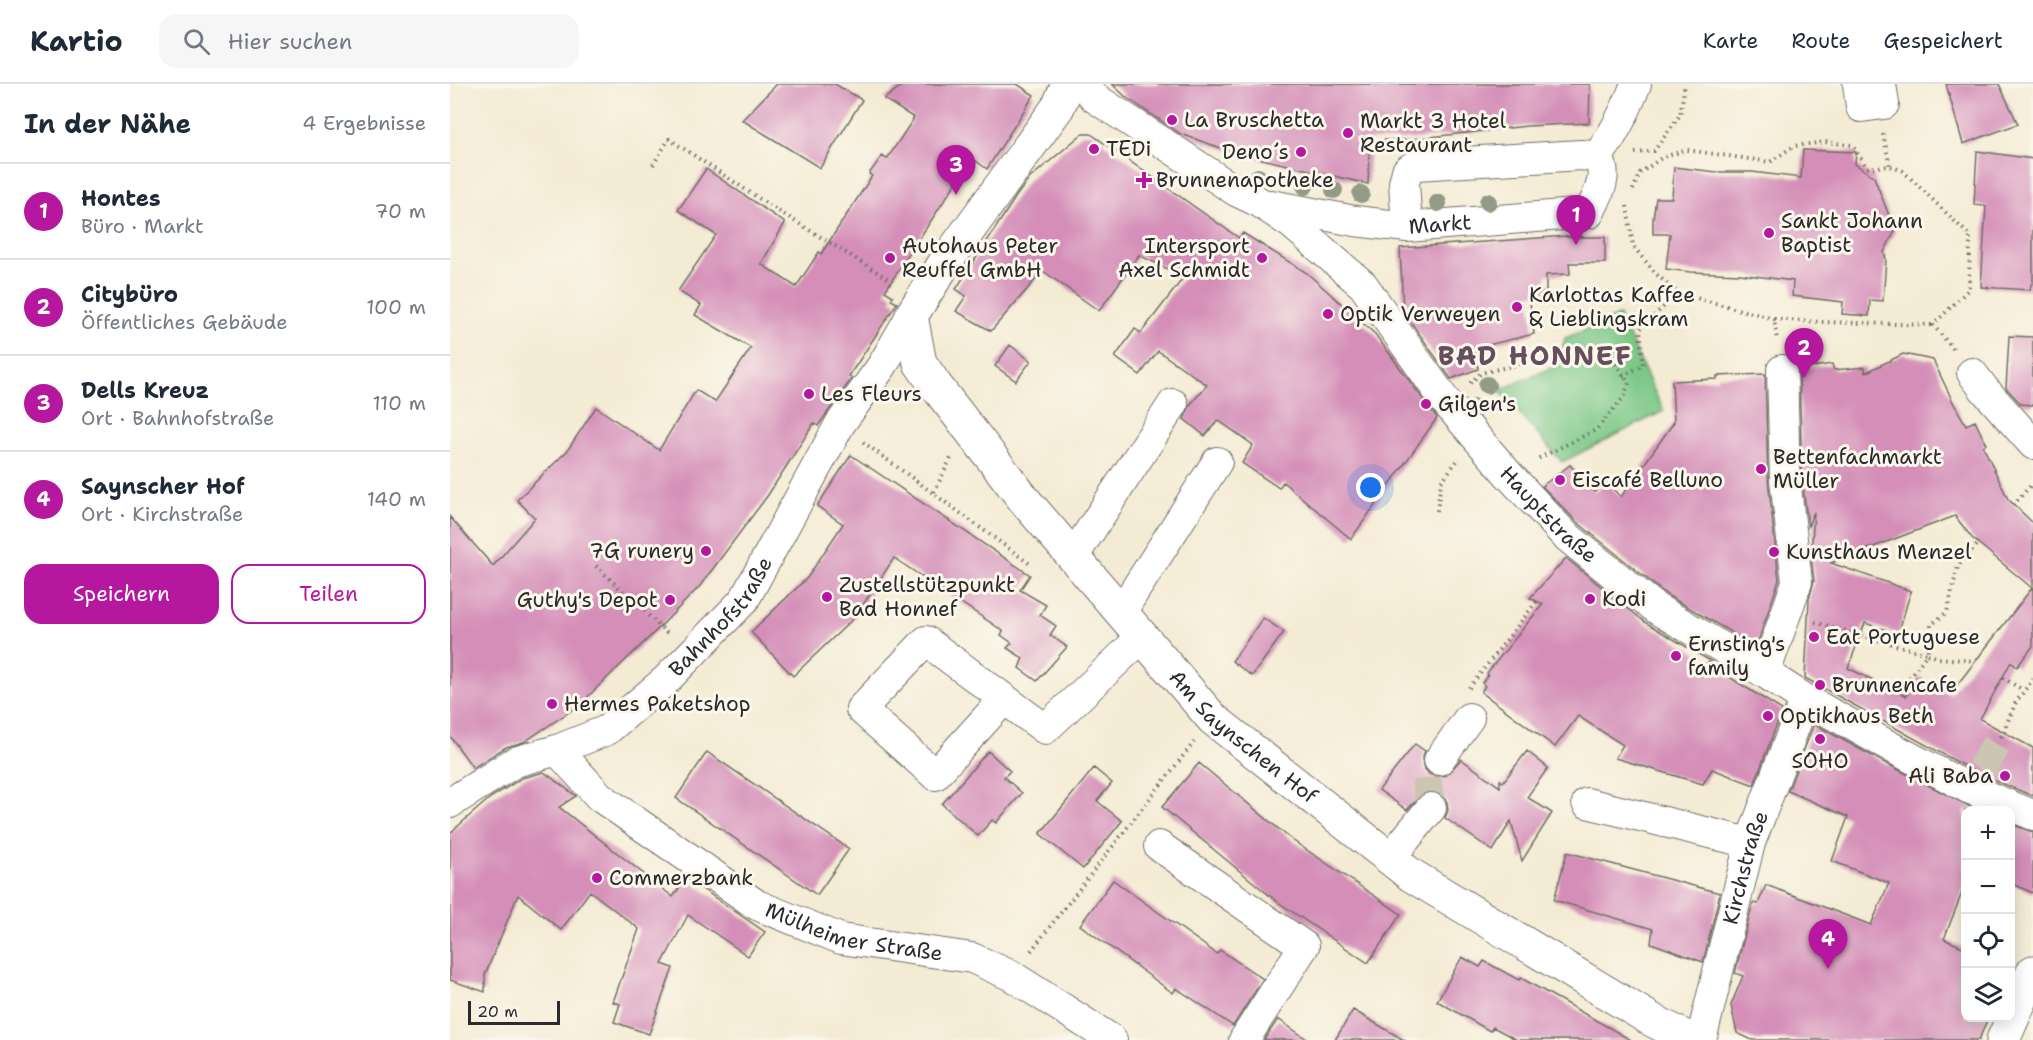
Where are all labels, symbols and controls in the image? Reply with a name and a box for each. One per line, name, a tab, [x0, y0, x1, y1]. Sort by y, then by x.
search box	[159, 14, 579, 68]
text: Kartio	[30, 22, 123, 60]
icon: search	[180, 25, 213, 58]
text: Hier suchen	[228, 27, 352, 56]
text: Karte	[1703, 27, 1758, 55]
text: Route	[1791, 27, 1850, 55]
text: Gespeichert	[1883, 27, 2003, 55]
text: In der Nähe	[24, 106, 191, 141]
place label: La Bruschetta	[1184, 106, 1324, 134]
place label: Markt 3 Hotel Restaurant	[1360, 107, 1507, 159]
text: 4 Ergebnisse	[302, 110, 426, 136]
marker: La Bruschetta	[1165, 113, 1179, 127]
marker: Markt 3 Hotel Restaurant	[1341, 126, 1355, 140]
place label: TEDi	[1106, 135, 1151, 163]
place label: Deno´s	[1222, 138, 1289, 166]
marker: TEDi	[1087, 142, 1101, 156]
marker: Deno´s	[1294, 145, 1308, 159]
pin: 3	[936, 146, 976, 195]
place label: Brunnenapotheke	[1156, 166, 1334, 194]
marker: Brunnenapotheke	[1137, 173, 1151, 187]
text: Hontes	[81, 184, 161, 213]
pin: 1	[1556, 196, 1596, 245]
text: 1	[39, 198, 48, 224]
text: 70 m	[374, 198, 426, 224]
place label: Sankt Johann Baptist	[1781, 207, 1923, 259]
street label: Markt	[1408, 208, 1472, 241]
text: Büro · Markt	[81, 213, 204, 239]
marker: Sankt Johann Baptist	[1762, 226, 1776, 240]
place label: Autohaus Peter Reuffel GmbH	[902, 232, 1058, 284]
place label: Intersport Axel Schmidt	[1118, 232, 1250, 284]
marker: Autohaus Peter Reuffel GmbH	[883, 251, 897, 265]
marker: Intersport Axel Schmidt	[1255, 251, 1269, 265]
text: Citybüro	[81, 280, 178, 309]
place label: Karlottas Kaffee & Lieblingskram	[1529, 281, 1695, 333]
text: 2	[37, 294, 51, 320]
text: 100 m	[366, 294, 426, 320]
place label: Optik Verweyen	[1340, 300, 1501, 328]
marker: Karlottas Kaffee & Lieblingskram	[1510, 300, 1524, 314]
marker: Optik Verweyen	[1321, 307, 1335, 321]
text: Öffentliches Gebäude	[81, 309, 288, 335]
pin: 2	[1784, 328, 1824, 378]
district label: BAD HONNEF	[1438, 337, 1632, 374]
text: Dells Kreuz	[81, 376, 209, 405]
place label: Les Fleurs	[821, 380, 922, 408]
marker: Les Fleurs	[802, 387, 816, 401]
text: 3	[37, 390, 51, 416]
text: 110 m	[372, 390, 426, 416]
place label: Gilgen's	[1438, 390, 1516, 418]
marker: Gilgen's	[1419, 397, 1433, 411]
text: Ort · Bahnhofstraße	[81, 405, 274, 431]
place label: Bettenfachmarkt Müller	[1773, 443, 1942, 495]
street label: Hauptstraße	[1494, 460, 1603, 569]
marker: Bettenfachmarkt Müller	[1754, 462, 1768, 476]
place label: Eiscafé Belluno	[1572, 466, 1723, 494]
text: Saynscher Hof	[81, 472, 245, 501]
your location	[1356, 473, 1385, 502]
marker: Eiscafé Belluno	[1553, 473, 1567, 487]
text: 4	[37, 486, 51, 512]
text: 140 m	[367, 486, 426, 512]
text: Ort · Kirchstraße	[81, 501, 243, 527]
place label: 7G runery	[589, 537, 694, 565]
place label: Kunsthaus Menzel	[1786, 538, 1972, 566]
marker: 7G runery	[699, 544, 713, 558]
marker: Kunsthaus Menzel	[1767, 545, 1781, 559]
street label: Bahnhofstraße	[663, 552, 779, 683]
button: Speichern	[24, 564, 219, 624]
button: Teilen	[231, 564, 426, 624]
place label: Zustellstützpunkt Bad Honnef	[839, 571, 1015, 623]
place label: Kodi	[1602, 585, 1647, 613]
place label: Guthy's Depot	[517, 586, 658, 614]
marker: Zustellstützpunkt Bad Honnef	[820, 590, 834, 604]
marker: Kodi	[1583, 592, 1597, 606]
marker: Guthy's Depot	[663, 593, 677, 607]
place label: Eat Portuguese	[1826, 623, 1980, 651]
place label: Ernsting's family	[1688, 630, 1785, 682]
marker: Eat Portuguese	[1807, 630, 1821, 644]
marker: Ernsting's family	[1669, 649, 1683, 663]
street label: Am Saynschen Hof	[1163, 664, 1323, 810]
place label: Brunnencafe	[1832, 671, 1958, 699]
marker: Brunnencafe	[1813, 678, 1827, 692]
place label: Hermes Paketshop	[564, 690, 751, 718]
marker: Hermes Paketshop	[545, 697, 559, 711]
place label: Optikhaus Beth	[1780, 702, 1934, 730]
marker: Optikhaus Beth	[1761, 709, 1775, 723]
marker: SOHO	[1813, 732, 1827, 746]
place label: SOHO	[1791, 747, 1849, 775]
place label: Ali Baba	[1908, 762, 1993, 790]
marker: Ali Baba	[1998, 769, 2012, 783]
map controls	[1961, 806, 2015, 1022]
button: +	[1961, 806, 2015, 860]
street label: Kirchstraße	[1716, 807, 1775, 927]
button: −	[1961, 860, 2015, 914]
place label: Commerzbank	[609, 864, 753, 892]
marker: Commerzbank	[590, 871, 604, 885]
street label: Mülheimer Straße	[761, 896, 945, 968]
button: locate	[1961, 914, 2015, 968]
pin: 4	[1808, 920, 1848, 969]
button: layers	[1961, 968, 2015, 1022]
scale bar	[468, 998, 560, 1026]
text: 20 m	[477, 1001, 518, 1022]

